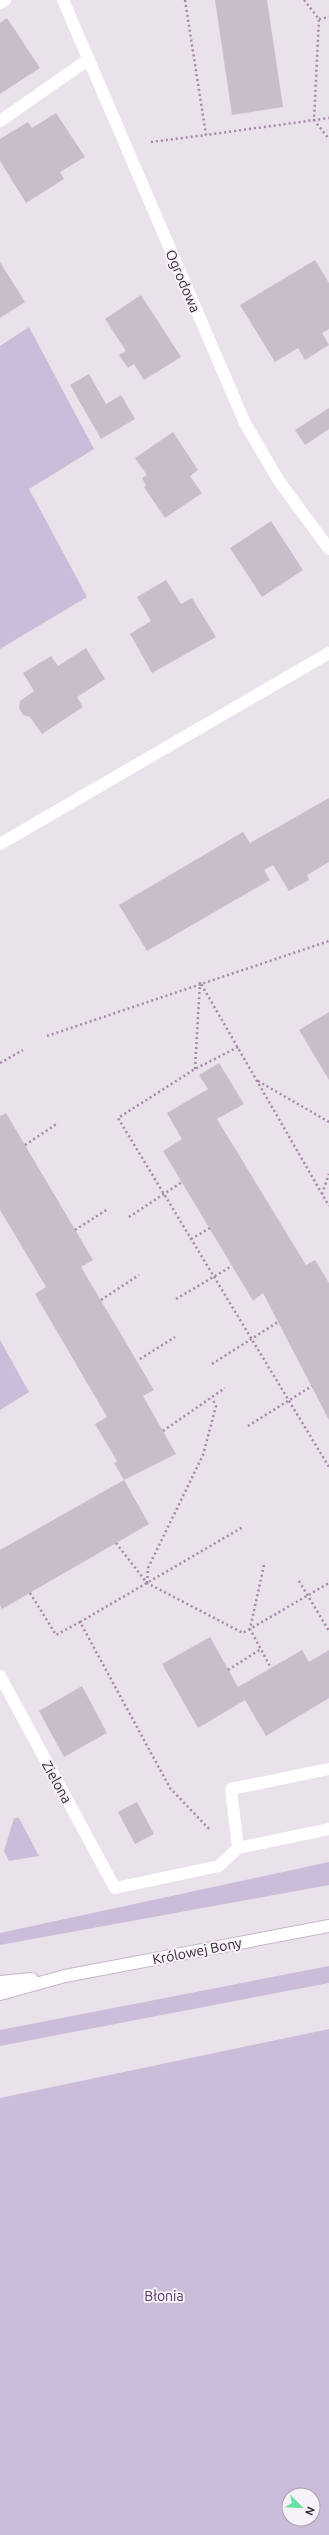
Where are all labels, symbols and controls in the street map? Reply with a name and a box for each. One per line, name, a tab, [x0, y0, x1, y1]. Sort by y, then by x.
street label: Ogrodowa	[163, 247, 203, 315]
street label: Zielona	[39, 1758, 75, 1806]
street label: Królowej Bony	[151, 1934, 243, 1968]
park label: Błonia	[144, 2288, 184, 2304]
north arrow	[281, 2487, 321, 2527]
text: N	[303, 2505, 317, 2517]

